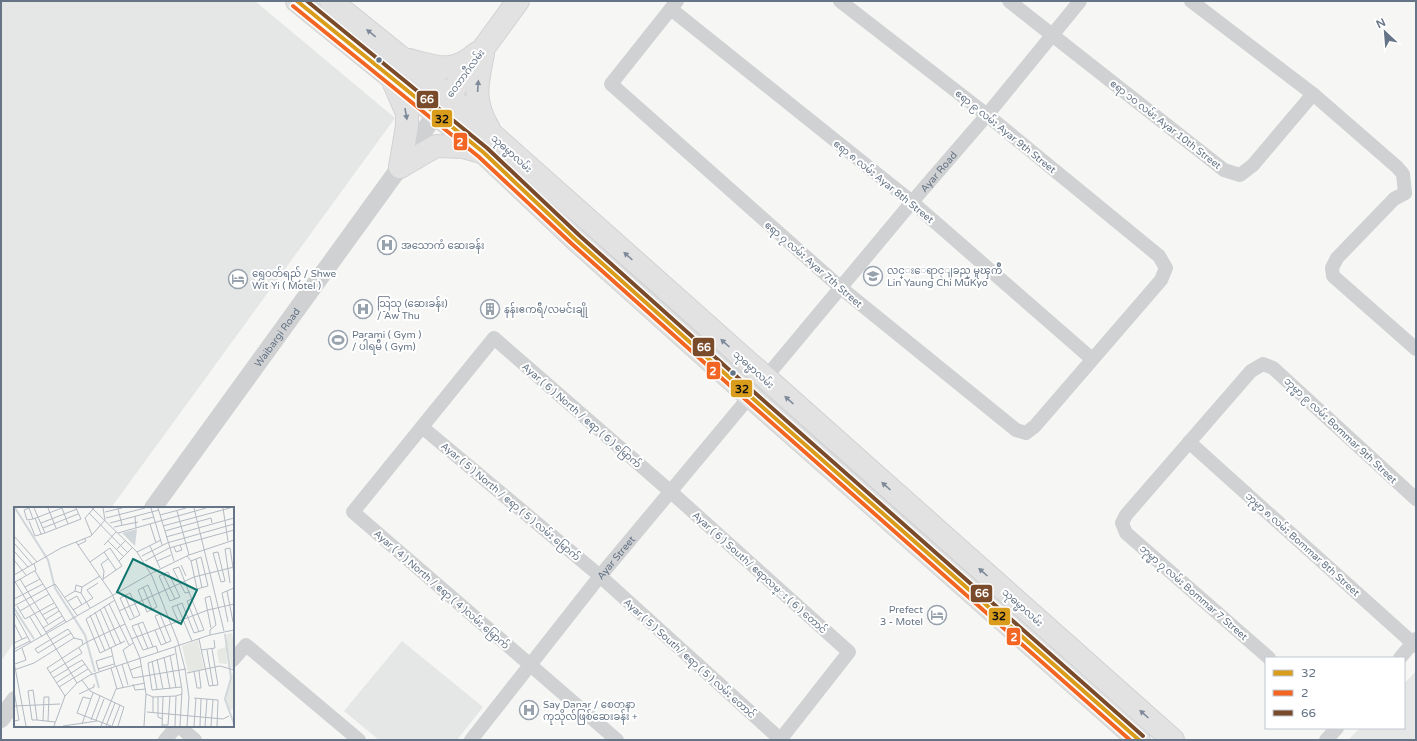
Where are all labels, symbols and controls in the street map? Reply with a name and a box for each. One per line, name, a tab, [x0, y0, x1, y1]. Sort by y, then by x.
north arrow	[1365, 12, 1405, 52]
text: N	[1374, 16, 1388, 31]
one-way arrow	[366, 29, 376, 38]
street label: ဝေဘာဂီလမ်း	[443, 46, 487, 100]
unlabelled marker	[374, 55, 384, 65]
street label: ဧရာ ၁၀ လမ်း Ayar 10th Street	[1106, 76, 1225, 174]
one-way arrow	[474, 80, 481, 92]
street label: ဧရာ ၉ လမ်း Ayar 9th Street	[951, 86, 1060, 178]
line badge: 66	[416, 90, 439, 109]
text: 66	[420, 93, 434, 106]
one-way arrow	[403, 108, 409, 121]
line badge: 32	[431, 109, 453, 128]
text: 32	[435, 113, 449, 126]
street label: သုဓမ္မာလမ်း	[487, 131, 536, 177]
line badge: 2	[453, 132, 468, 151]
text: 2	[457, 136, 464, 149]
street label: ဧရာ ၈ လမ်း Ayar 8th Street	[830, 136, 937, 228]
street label: Ayar Road	[918, 149, 960, 195]
street label: ဧရာ ၇ လမ်း Ayar 7th Street	[761, 218, 866, 312]
hospital icon: အသောကံ ဆေးခန်း	[376, 234, 398, 256]
place label: အသောကံ ဆေးခန်း	[401, 238, 484, 254]
one-way arrow	[623, 251, 633, 261]
place label: လင္းေရာင္ျခည္ မူၾကိဳ Lin Yaung Chi MuKyo	[887, 262, 1002, 289]
school or university icon: လင္းေရာင္ျခည္ မူၾကိဳ Lin Yaung Chi MuKyo	[862, 265, 884, 287]
place label: ရွှေဝတ်ရည် / Shwe Wit Yi ( Motel )	[252, 266, 337, 292]
hotel icon: ရွှေဝတ်ရည် / Shwe Wit Yi ( Motel )	[227, 268, 249, 290]
place label: သြသု (ဆေးခန်း) / Aw Thu	[377, 296, 448, 322]
hospital icon: သြသု (ဆေးခန်း) / Aw Thu	[352, 298, 374, 320]
building icon: နန်းဧကရီ/လမင်းချို	[479, 298, 501, 320]
place label: နန်းဧကရီ/လမင်းချို	[504, 302, 588, 318]
street label: Waibargi Road	[252, 306, 303, 370]
sports icon: Parami ( Gym ) / ပါရမီ ( Gym)	[327, 329, 349, 351]
place label: Parami ( Gym ) / ပါရမီ ( Gym)	[352, 329, 421, 355]
line badge: 66	[692, 337, 715, 357]
one-way arrow	[719, 338, 730, 347]
text: 66	[697, 341, 711, 354]
street label: သုဓမ္မာလမ်း	[729, 347, 778, 393]
street label: Ayar ( 6 ) North / ဧရာ ( 6 ) မြောက်	[518, 359, 645, 472]
line badge: 2	[706, 361, 721, 380]
text: 2	[710, 365, 717, 378]
unlabelled marker	[728, 368, 738, 378]
street label: ဘုမ္မာ ၉ လမ်း Bommar 9th Street	[1280, 374, 1401, 488]
line badge: 32	[730, 379, 753, 398]
text: 32	[735, 383, 749, 396]
one-way arrow	[784, 395, 794, 404]
street label: Ayar ( 5 ) North / ဧရာ ( 5 ) လမ်း မြောက်	[437, 438, 584, 565]
one-way arrow	[881, 481, 891, 491]
street label: ဘုမ္မာ ၈ လမ်း Bommar 8th Street	[1241, 489, 1363, 601]
inset map	[14, 507, 234, 727]
street label: Ayar ( 6 ) South/ ဧရာလမ္း ( 6 ) တောင်	[688, 508, 830, 638]
street label: Ayar ( 4 ) North / ဧရာ ( 4 )လမ်း မြောက်	[370, 526, 513, 653]
street label: Ayar Street	[595, 534, 638, 582]
street label: ဘုမ္မာ ၇ လမ်း Bommar 7 Street	[1135, 541, 1251, 645]
one-way arrow	[978, 568, 989, 577]
line badge: 66	[970, 584, 993, 603]
street label: သုဓမ္မာလမ်း	[998, 585, 1047, 631]
text: 66	[975, 587, 989, 600]
street label: Ayar ( 5 ) South/ ဧရာ ( 5 ) လမ်း တောင်	[620, 595, 759, 723]
place label: Prefect 3 - Motel	[880, 604, 923, 628]
hotel icon: Prefect 3 - Motel	[926, 604, 948, 626]
line badge: 32	[988, 607, 1011, 626]
text: 32	[992, 610, 1006, 623]
line badge: 2	[1006, 627, 1021, 646]
text: 2	[1011, 631, 1018, 644]
legend	[1265, 657, 1405, 729]
text: 32	[1301, 666, 1316, 680]
text: 2	[1301, 686, 1309, 700]
hospital icon: Say Danar / စေတနာ ကုသိုလ်ဖြစ်ဆေးခန်း +	[518, 699, 540, 721]
place label: Say Danar / စေတနာ ကုသိုလ်ဖြစ်ဆေးခန်း +	[543, 699, 638, 725]
text: 66	[1301, 706, 1316, 720]
one-way arrow	[1139, 710, 1148, 719]

